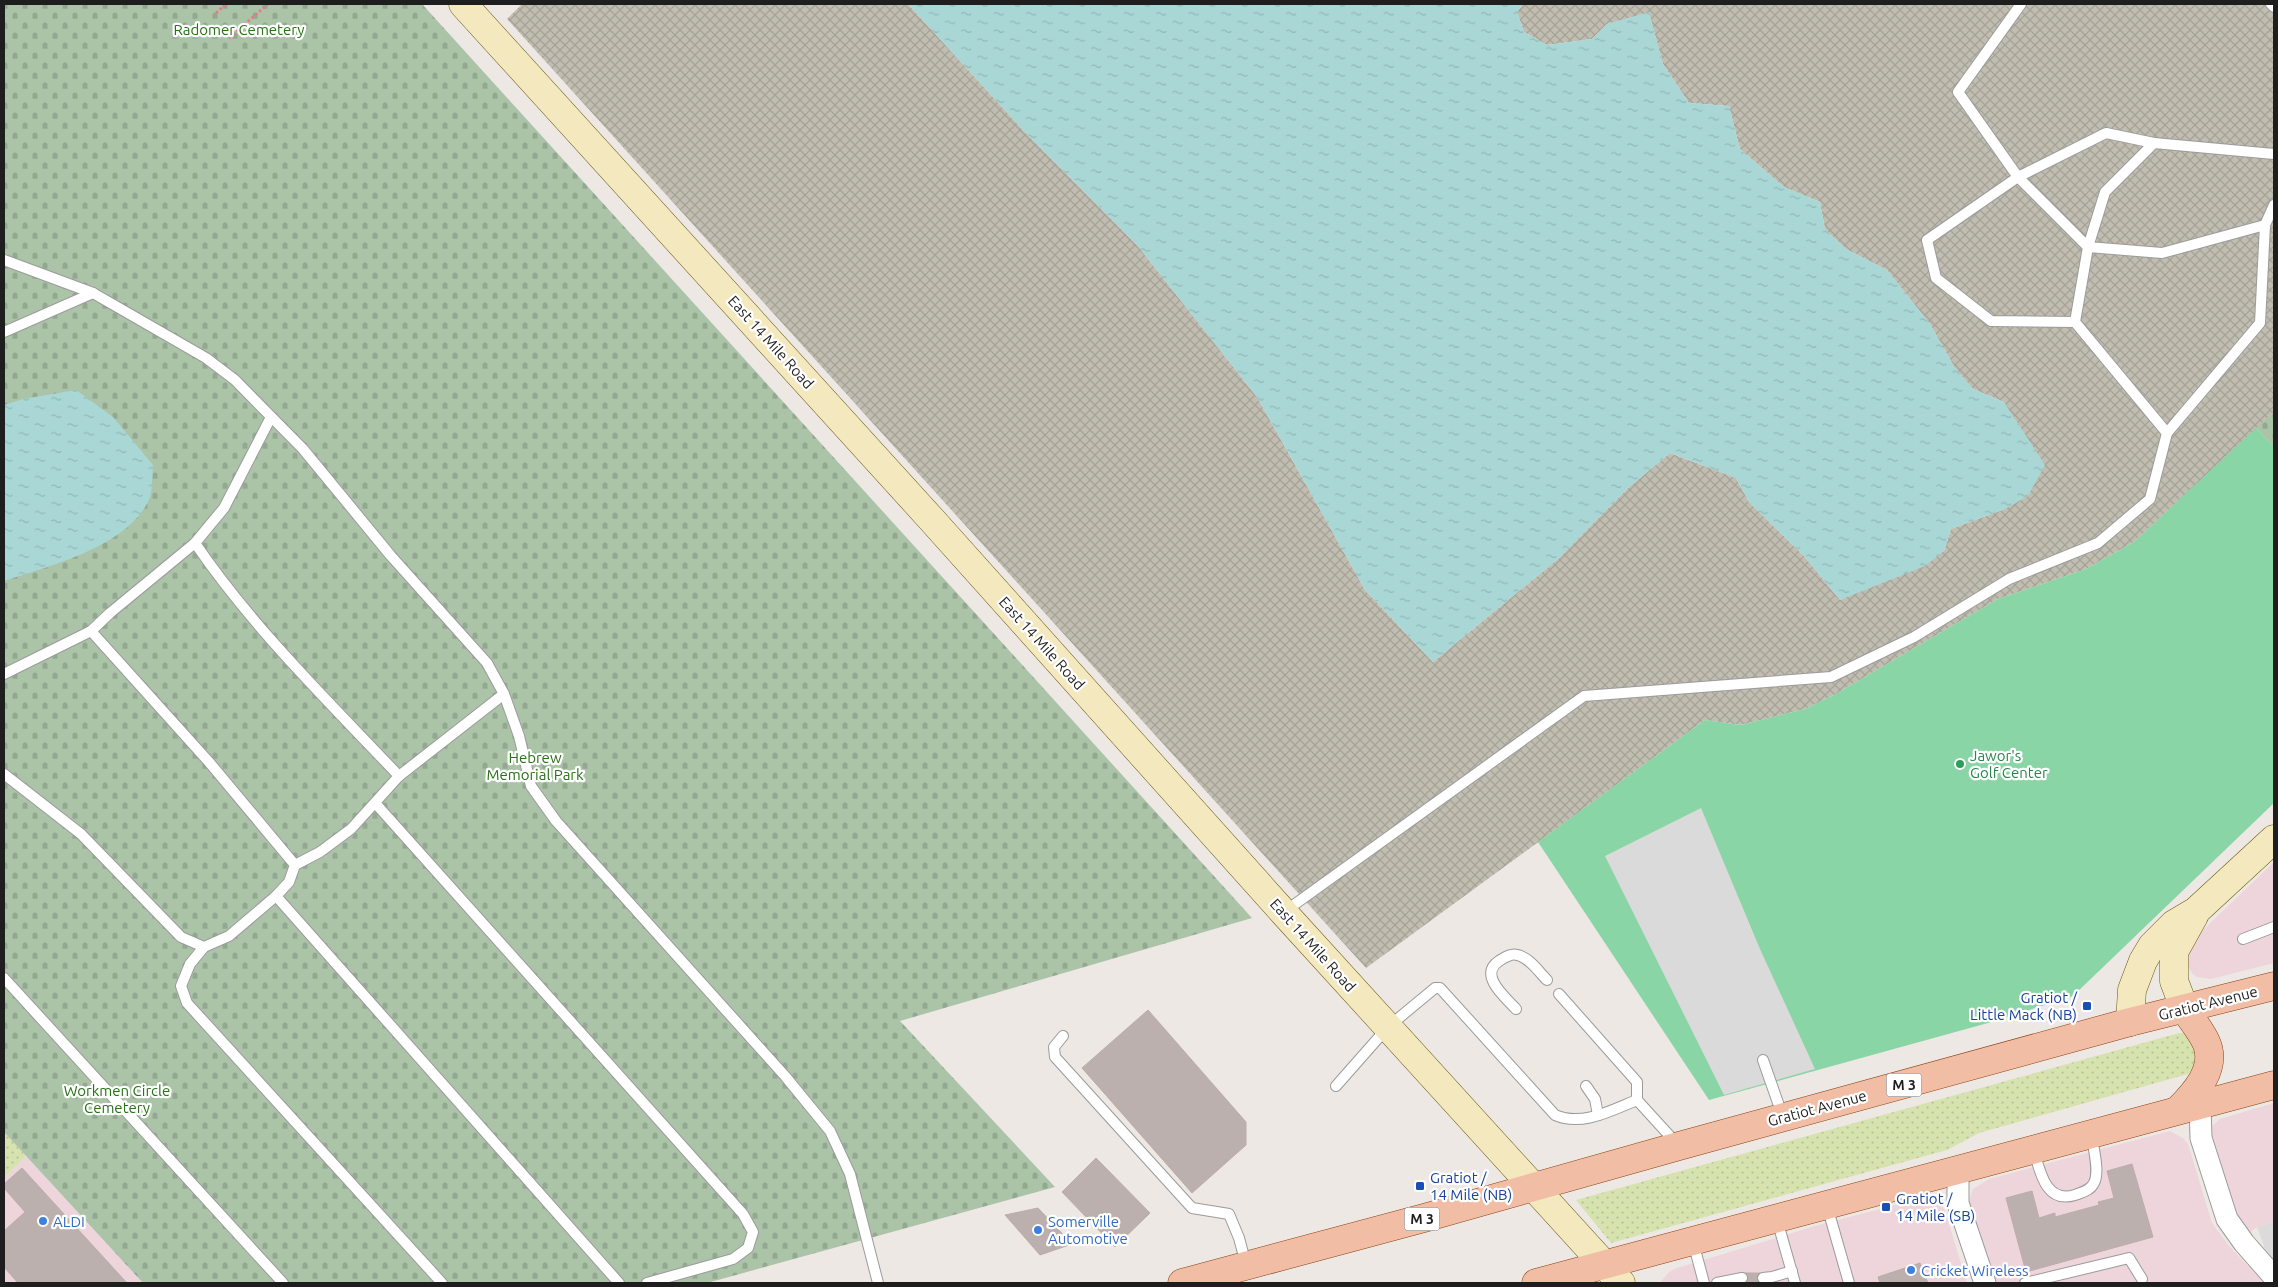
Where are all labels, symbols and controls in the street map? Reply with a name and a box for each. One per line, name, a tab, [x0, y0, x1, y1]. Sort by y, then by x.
park label: Radomer Cemetery	[174, 21, 305, 38]
street label: East 14 Mile Road	[725, 292, 817, 392]
street label: East 14 Mile Road	[996, 593, 1088, 693]
place label: Jawor's Golf Center	[1970, 747, 2048, 781]
park label: Hebrew Memorial Park	[486, 749, 584, 783]
marker: Jawor's Golf Center	[1954, 758, 1966, 770]
street label: East 14 Mile Road	[1267, 895, 1359, 995]
street label: Gratiot Avenue	[2157, 982, 2259, 1024]
place label: Gratiot / Little Mack (NB)	[1970, 989, 2077, 1023]
marker: Gratiot / Little Mack (NB)	[2081, 1000, 2093, 1012]
road number: M 3	[1886, 1074, 1922, 1096]
park label: Workmen Circle Cemetery	[64, 1082, 170, 1116]
street label: Gratiot Avenue	[1766, 1087, 1868, 1129]
place label: Gratiot / 14 Mile (NB)	[1430, 1169, 1512, 1203]
marker: Gratiot / 14 Mile (NB)	[1414, 1180, 1426, 1192]
place label: Gratiot / 14 Mile (SB)	[1896, 1190, 1975, 1224]
marker: Gratiot / 14 Mile (SB)	[1880, 1201, 1892, 1213]
road number: M 3	[1404, 1208, 1440, 1230]
place label: ALDI	[53, 1213, 85, 1230]
place label: Somerville Automotive	[1048, 1213, 1128, 1247]
marker: ALDI	[37, 1215, 49, 1227]
marker: Somerville Automotive	[1032, 1224, 1044, 1236]
place label: Cricket Wireless	[1921, 1262, 2028, 1279]
marker: Cricket Wireless	[1905, 1264, 1917, 1276]

